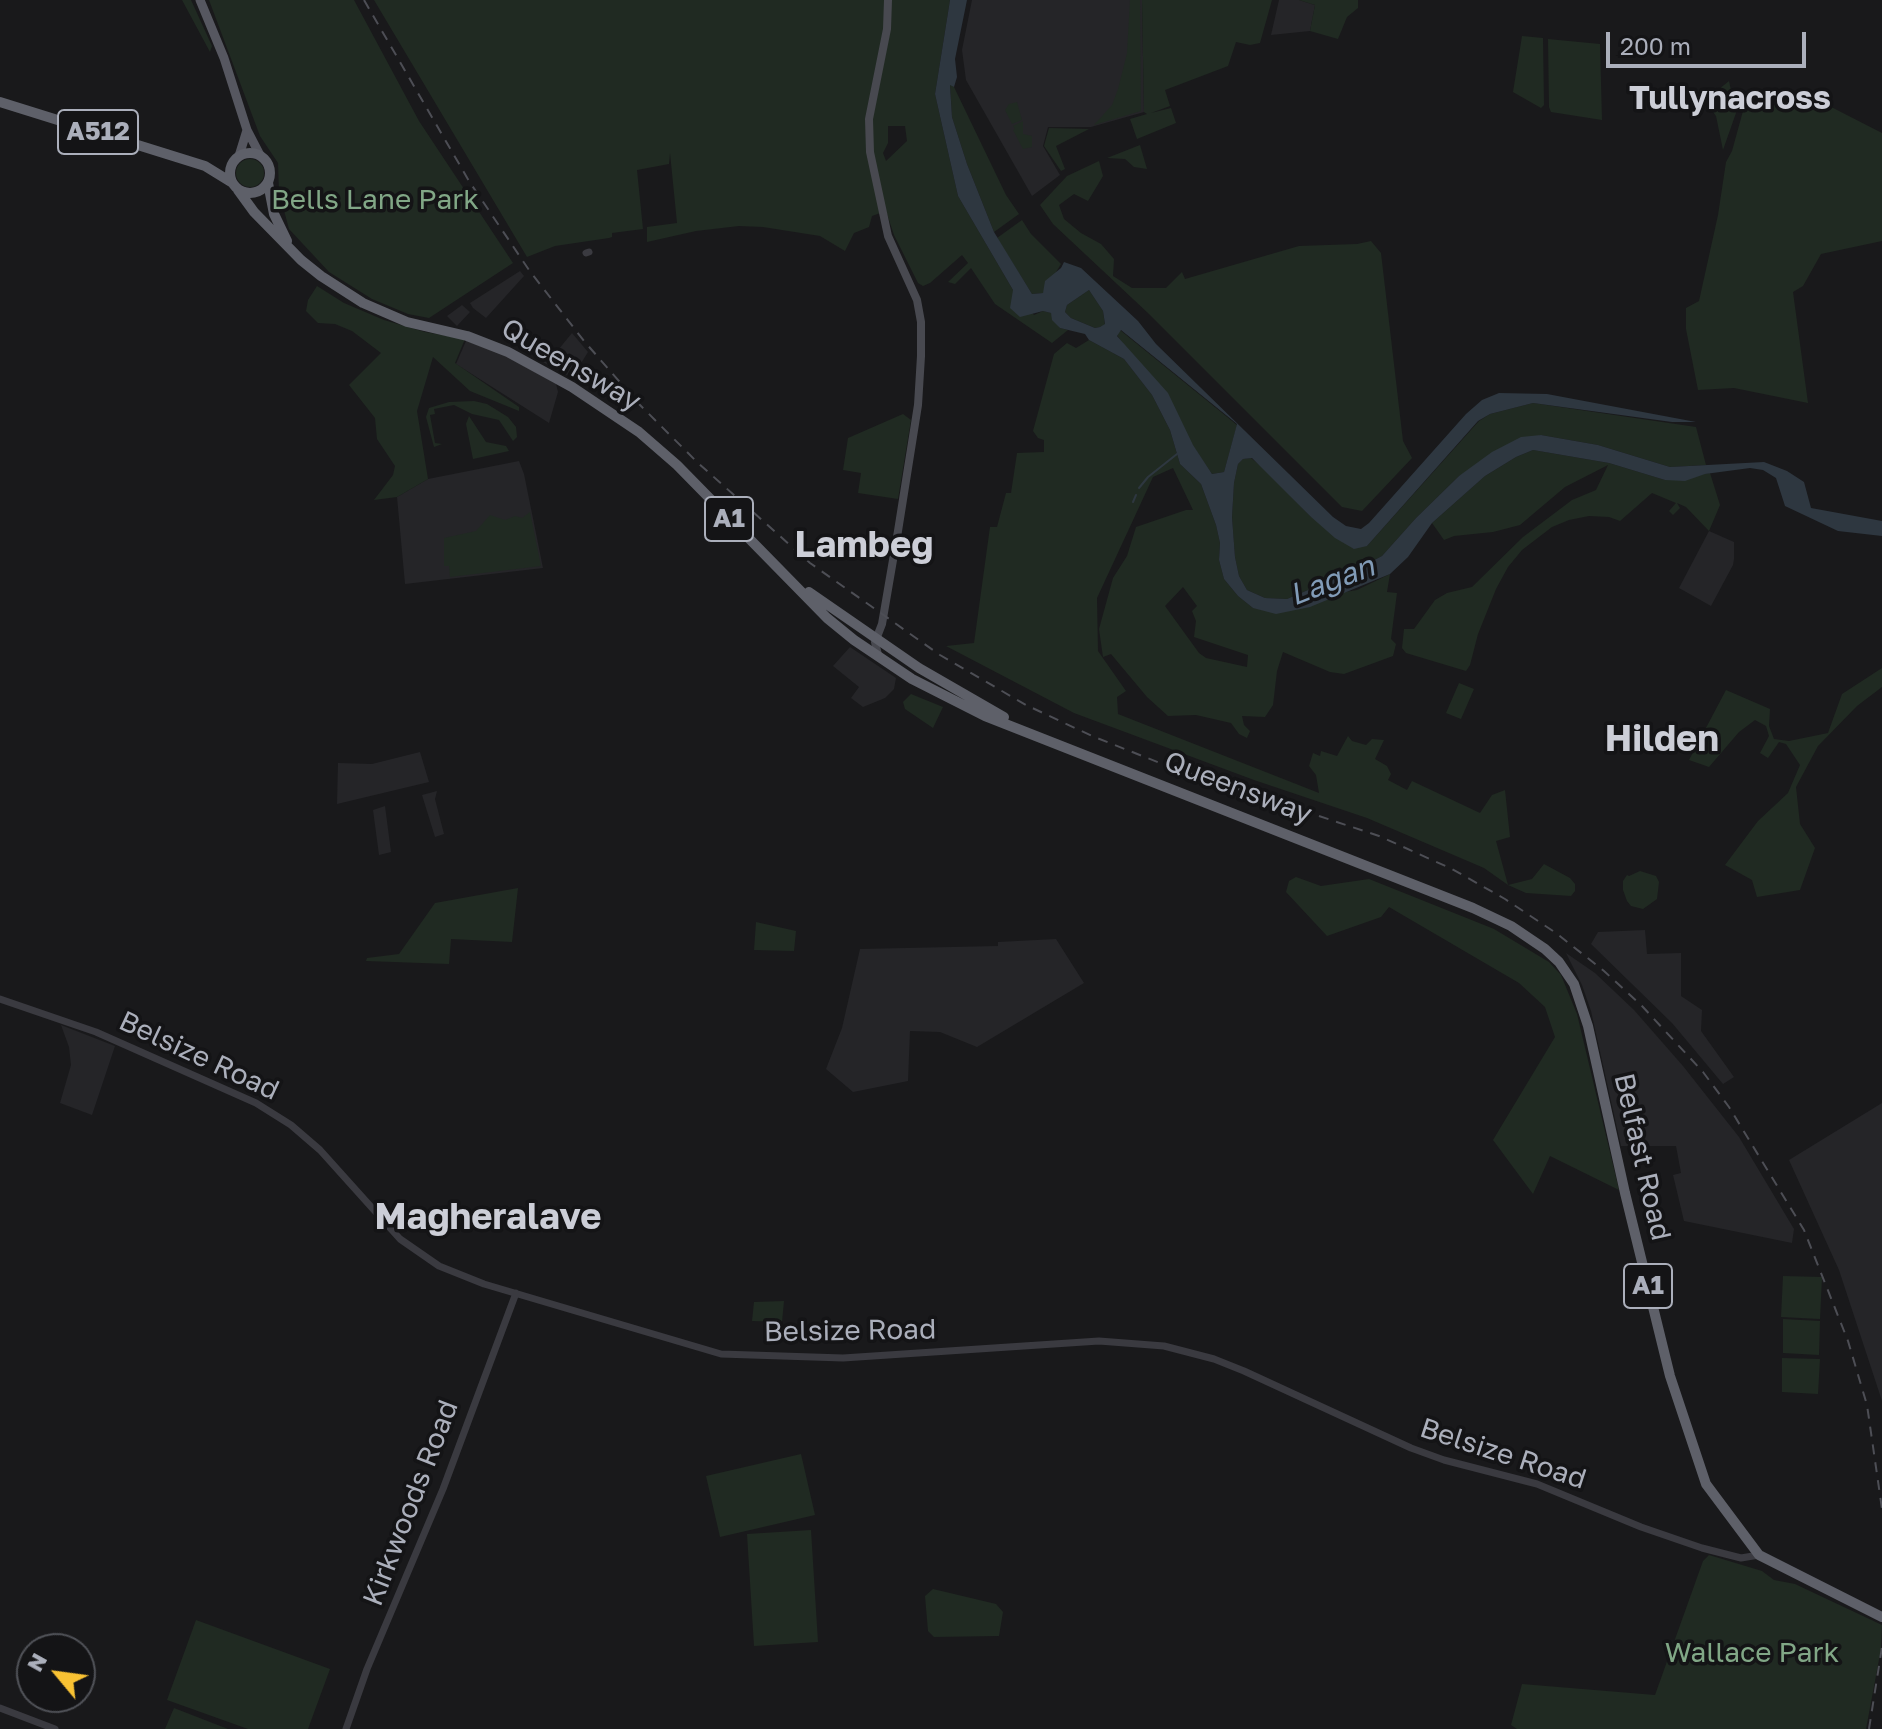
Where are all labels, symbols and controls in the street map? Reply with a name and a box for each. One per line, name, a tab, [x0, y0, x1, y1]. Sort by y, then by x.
scale bar	[1610, 16, 1810, 66]
text: 200 m	[1620, 31, 1691, 60]
district label: Tullynacross	[1629, 80, 1831, 118]
road number: A512	[58, 110, 138, 154]
park label: Bells Lane Park	[271, 183, 479, 217]
street label: Queensway	[495, 312, 647, 418]
road number: A1	[705, 497, 753, 541]
district label: Lambeg	[795, 524, 933, 568]
water label: Lagan	[1284, 548, 1380, 614]
district label: Hilden	[1605, 718, 1719, 762]
street label: Queensway	[1160, 744, 1316, 832]
street label: Belsize Road	[114, 1004, 284, 1108]
street label: Belfast Road	[1606, 1070, 1678, 1244]
district label: Magheralave	[375, 1196, 601, 1240]
road number: A1	[1624, 1264, 1672, 1308]
street label: Belsize Road	[764, 1313, 936, 1349]
street label: Kirkwoods Road	[356, 1395, 466, 1611]
street label: Belsize Road	[1416, 1411, 1590, 1497]
north arrow	[16, 1633, 96, 1713]
park label: Wallace Park	[1665, 1636, 1839, 1670]
text: N	[20, 1648, 52, 1676]

